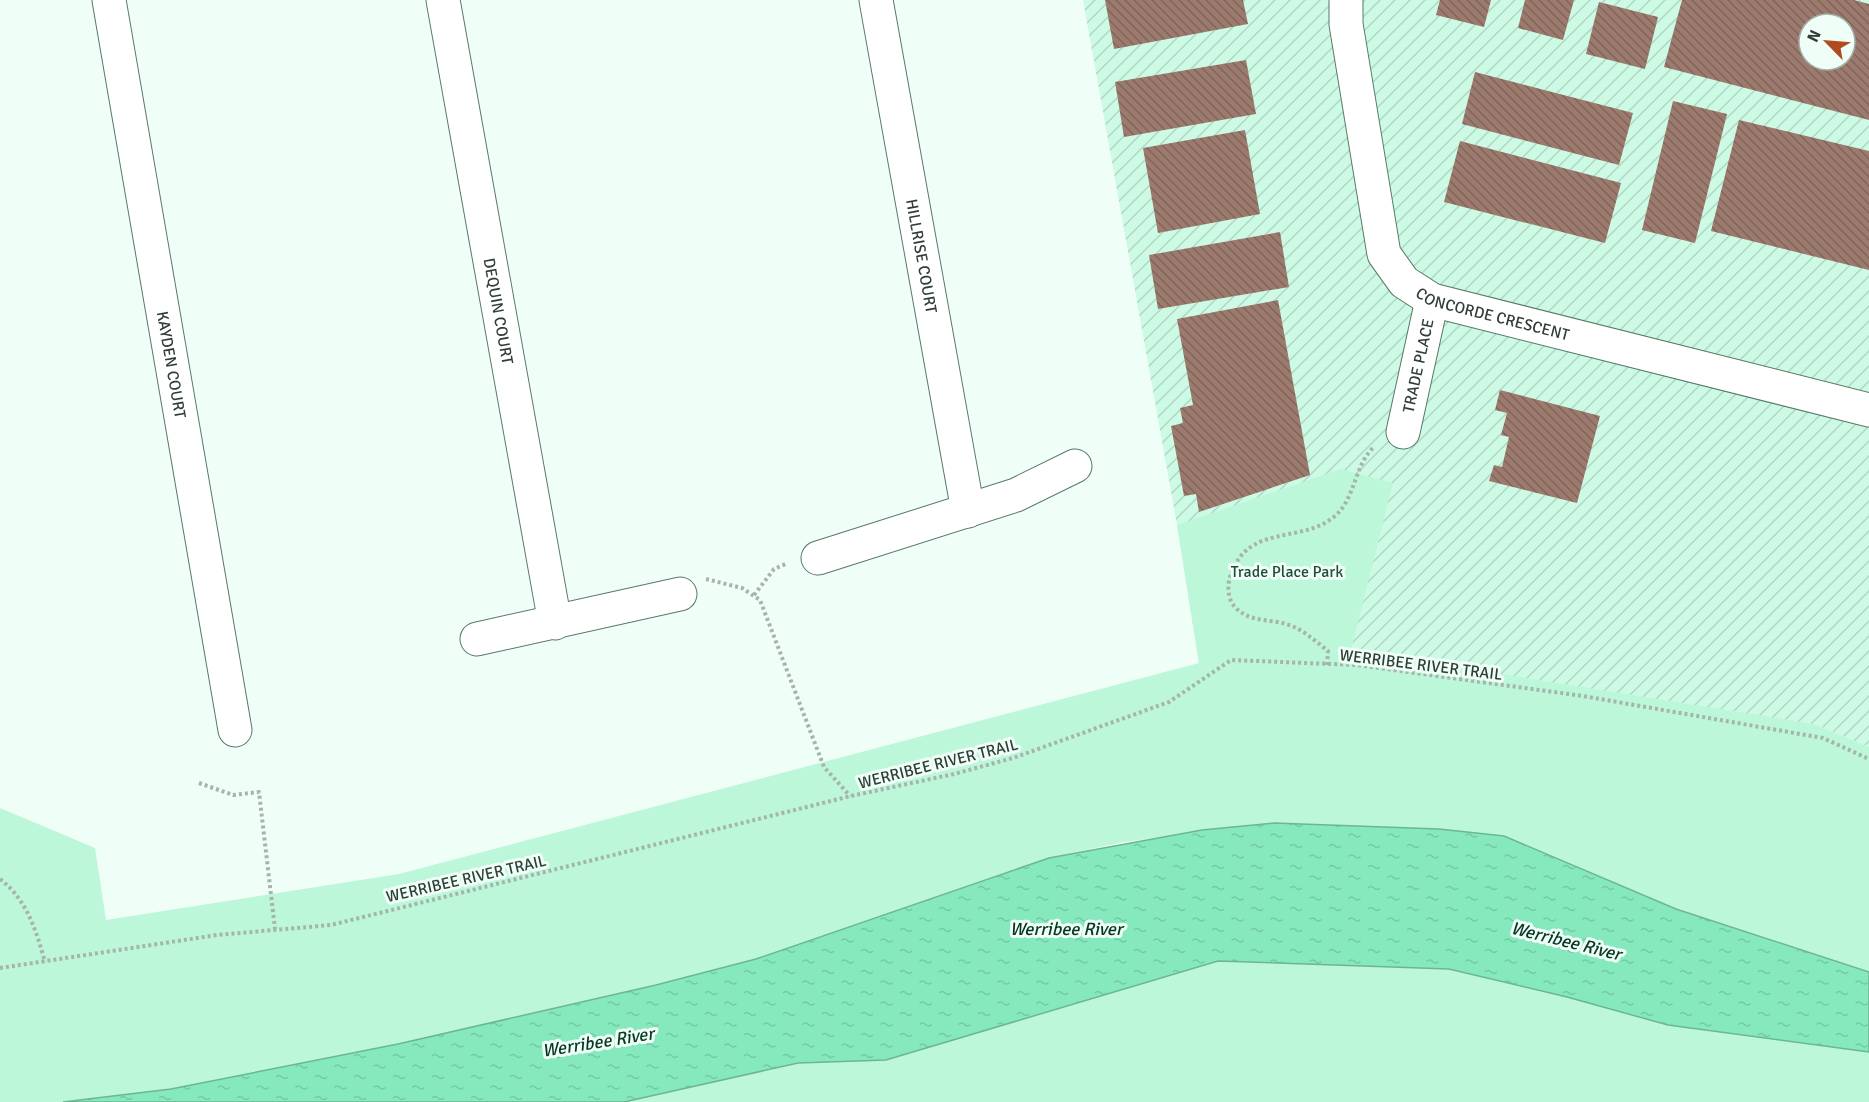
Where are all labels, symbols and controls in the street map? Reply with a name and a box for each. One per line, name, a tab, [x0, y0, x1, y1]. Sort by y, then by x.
north arrow	[1797, 12, 1857, 72]
text: N	[1803, 27, 1826, 45]
street label: HILLRISE COURT	[901, 197, 941, 315]
street label: DEQUIN COURT	[479, 256, 517, 366]
street label: CONCORDE CRESCENT	[1412, 283, 1571, 345]
street label: KAYDEN COURT	[152, 310, 190, 420]
street label: TRADE PLACE	[1399, 317, 1439, 415]
park label: Trade Place Park	[1231, 562, 1343, 582]
street label: WERRIBEE RIVER TRAIL	[1338, 645, 1503, 685]
street label: WERRIBEE RIVER TRAIL	[856, 734, 1020, 793]
street label: WERRIBEE RIVER TRAIL	[384, 851, 548, 907]
water label: Werribee River	[1509, 917, 1626, 966]
water label: Werribee River	[1010, 918, 1125, 940]
water label: Werribee River	[541, 1022, 658, 1062]

